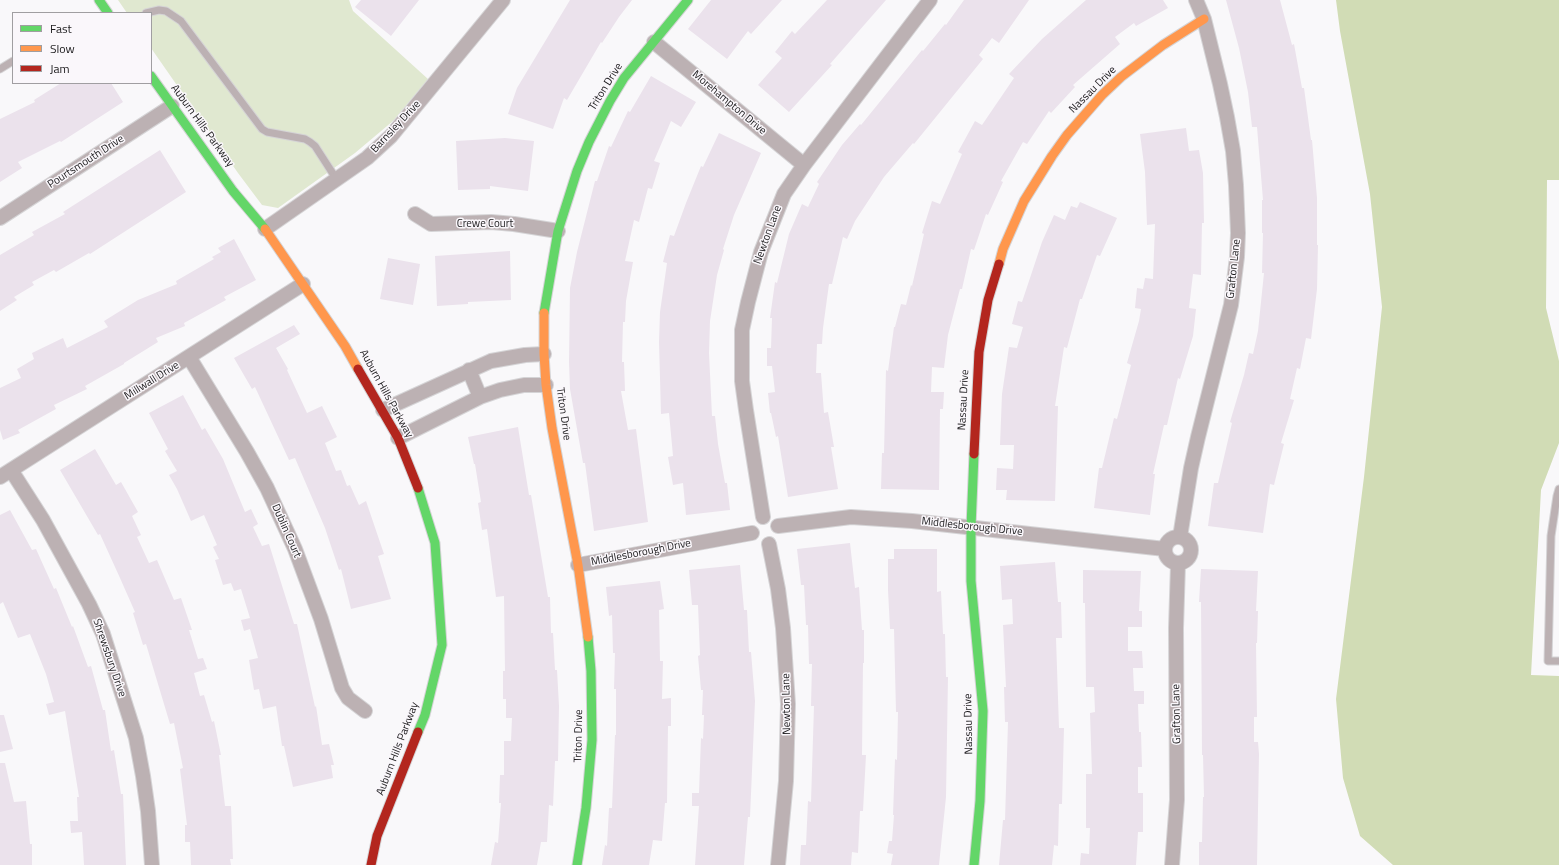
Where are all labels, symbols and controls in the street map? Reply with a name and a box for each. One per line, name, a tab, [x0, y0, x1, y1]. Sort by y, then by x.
legend	[12, 12, 152, 84]
text: Fast	[50, 19, 72, 38]
text: Slow	[50, 39, 75, 58]
text: Jam	[50, 59, 70, 78]
street label: Triton Drive	[586, 61, 626, 113]
street label: Nassau Drive	[1067, 64, 1119, 116]
street label: Morehampton Drive	[689, 68, 769, 138]
street label: Auburn Hills Parkway	[168, 82, 236, 170]
street label: Barnsley Drive	[368, 98, 424, 156]
street label: Pourtsmouth Drive	[46, 133, 126, 191]
street label: Newton Lane	[751, 204, 785, 266]
street label: Crewe Court	[457, 217, 513, 231]
street label: Grafton Lane	[1224, 238, 1244, 300]
street label: Auburn Hills Parkway	[356, 348, 416, 440]
street label: Millwall Drive	[122, 359, 182, 403]
street label: Nassau Drive	[956, 369, 972, 431]
street label: Triton Drive	[553, 387, 573, 441]
street label: Dublin Court	[268, 502, 304, 560]
street label: Middlesborough Drive	[921, 515, 1023, 539]
street label: Middlesborough Drive	[590, 537, 692, 569]
street label: Shrewsbury Drive	[89, 617, 129, 699]
street label: Newton Lane	[780, 673, 794, 735]
street label: Grafton Lane	[1170, 684, 1184, 744]
street label: Nassau Drive	[962, 693, 976, 755]
street label: Auburn Hills Parkway	[374, 701, 422, 797]
street label: Triton Drive	[572, 709, 586, 763]

